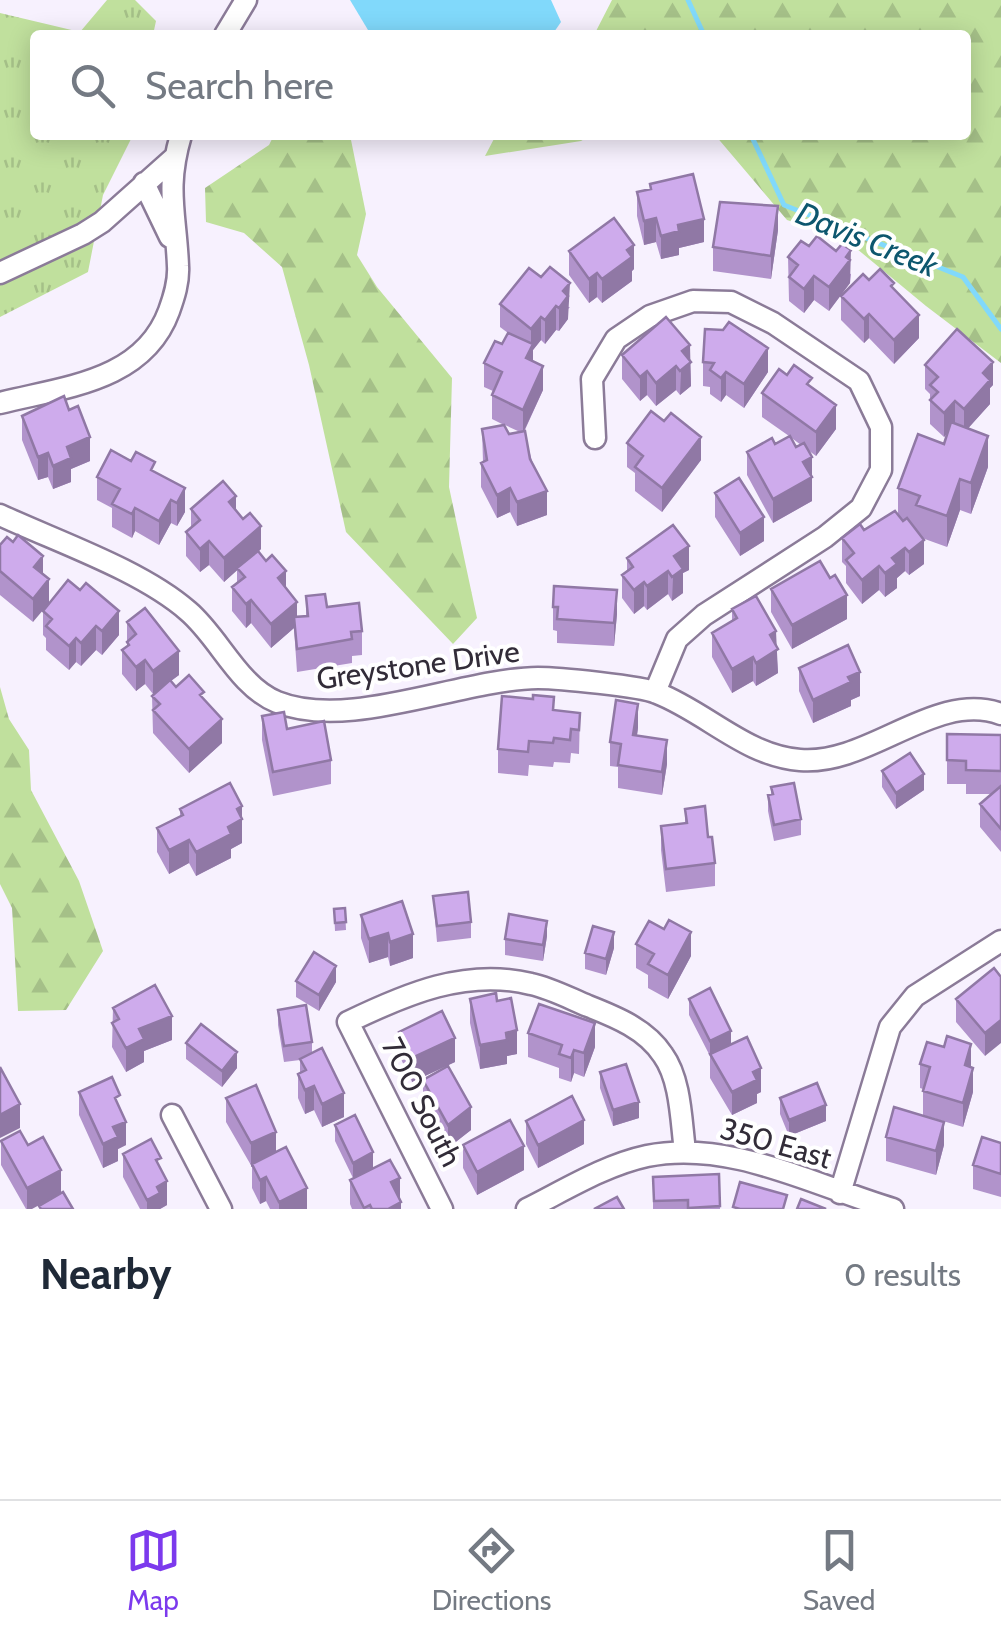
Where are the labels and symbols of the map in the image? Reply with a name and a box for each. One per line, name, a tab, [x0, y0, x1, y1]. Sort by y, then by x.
water label: Davis Creek	[791, 193, 945, 285]
street label: Greystone Drive	[314, 632, 522, 698]
street label: 700 South	[374, 1031, 470, 1173]
street label: 350 East	[716, 1110, 836, 1176]

